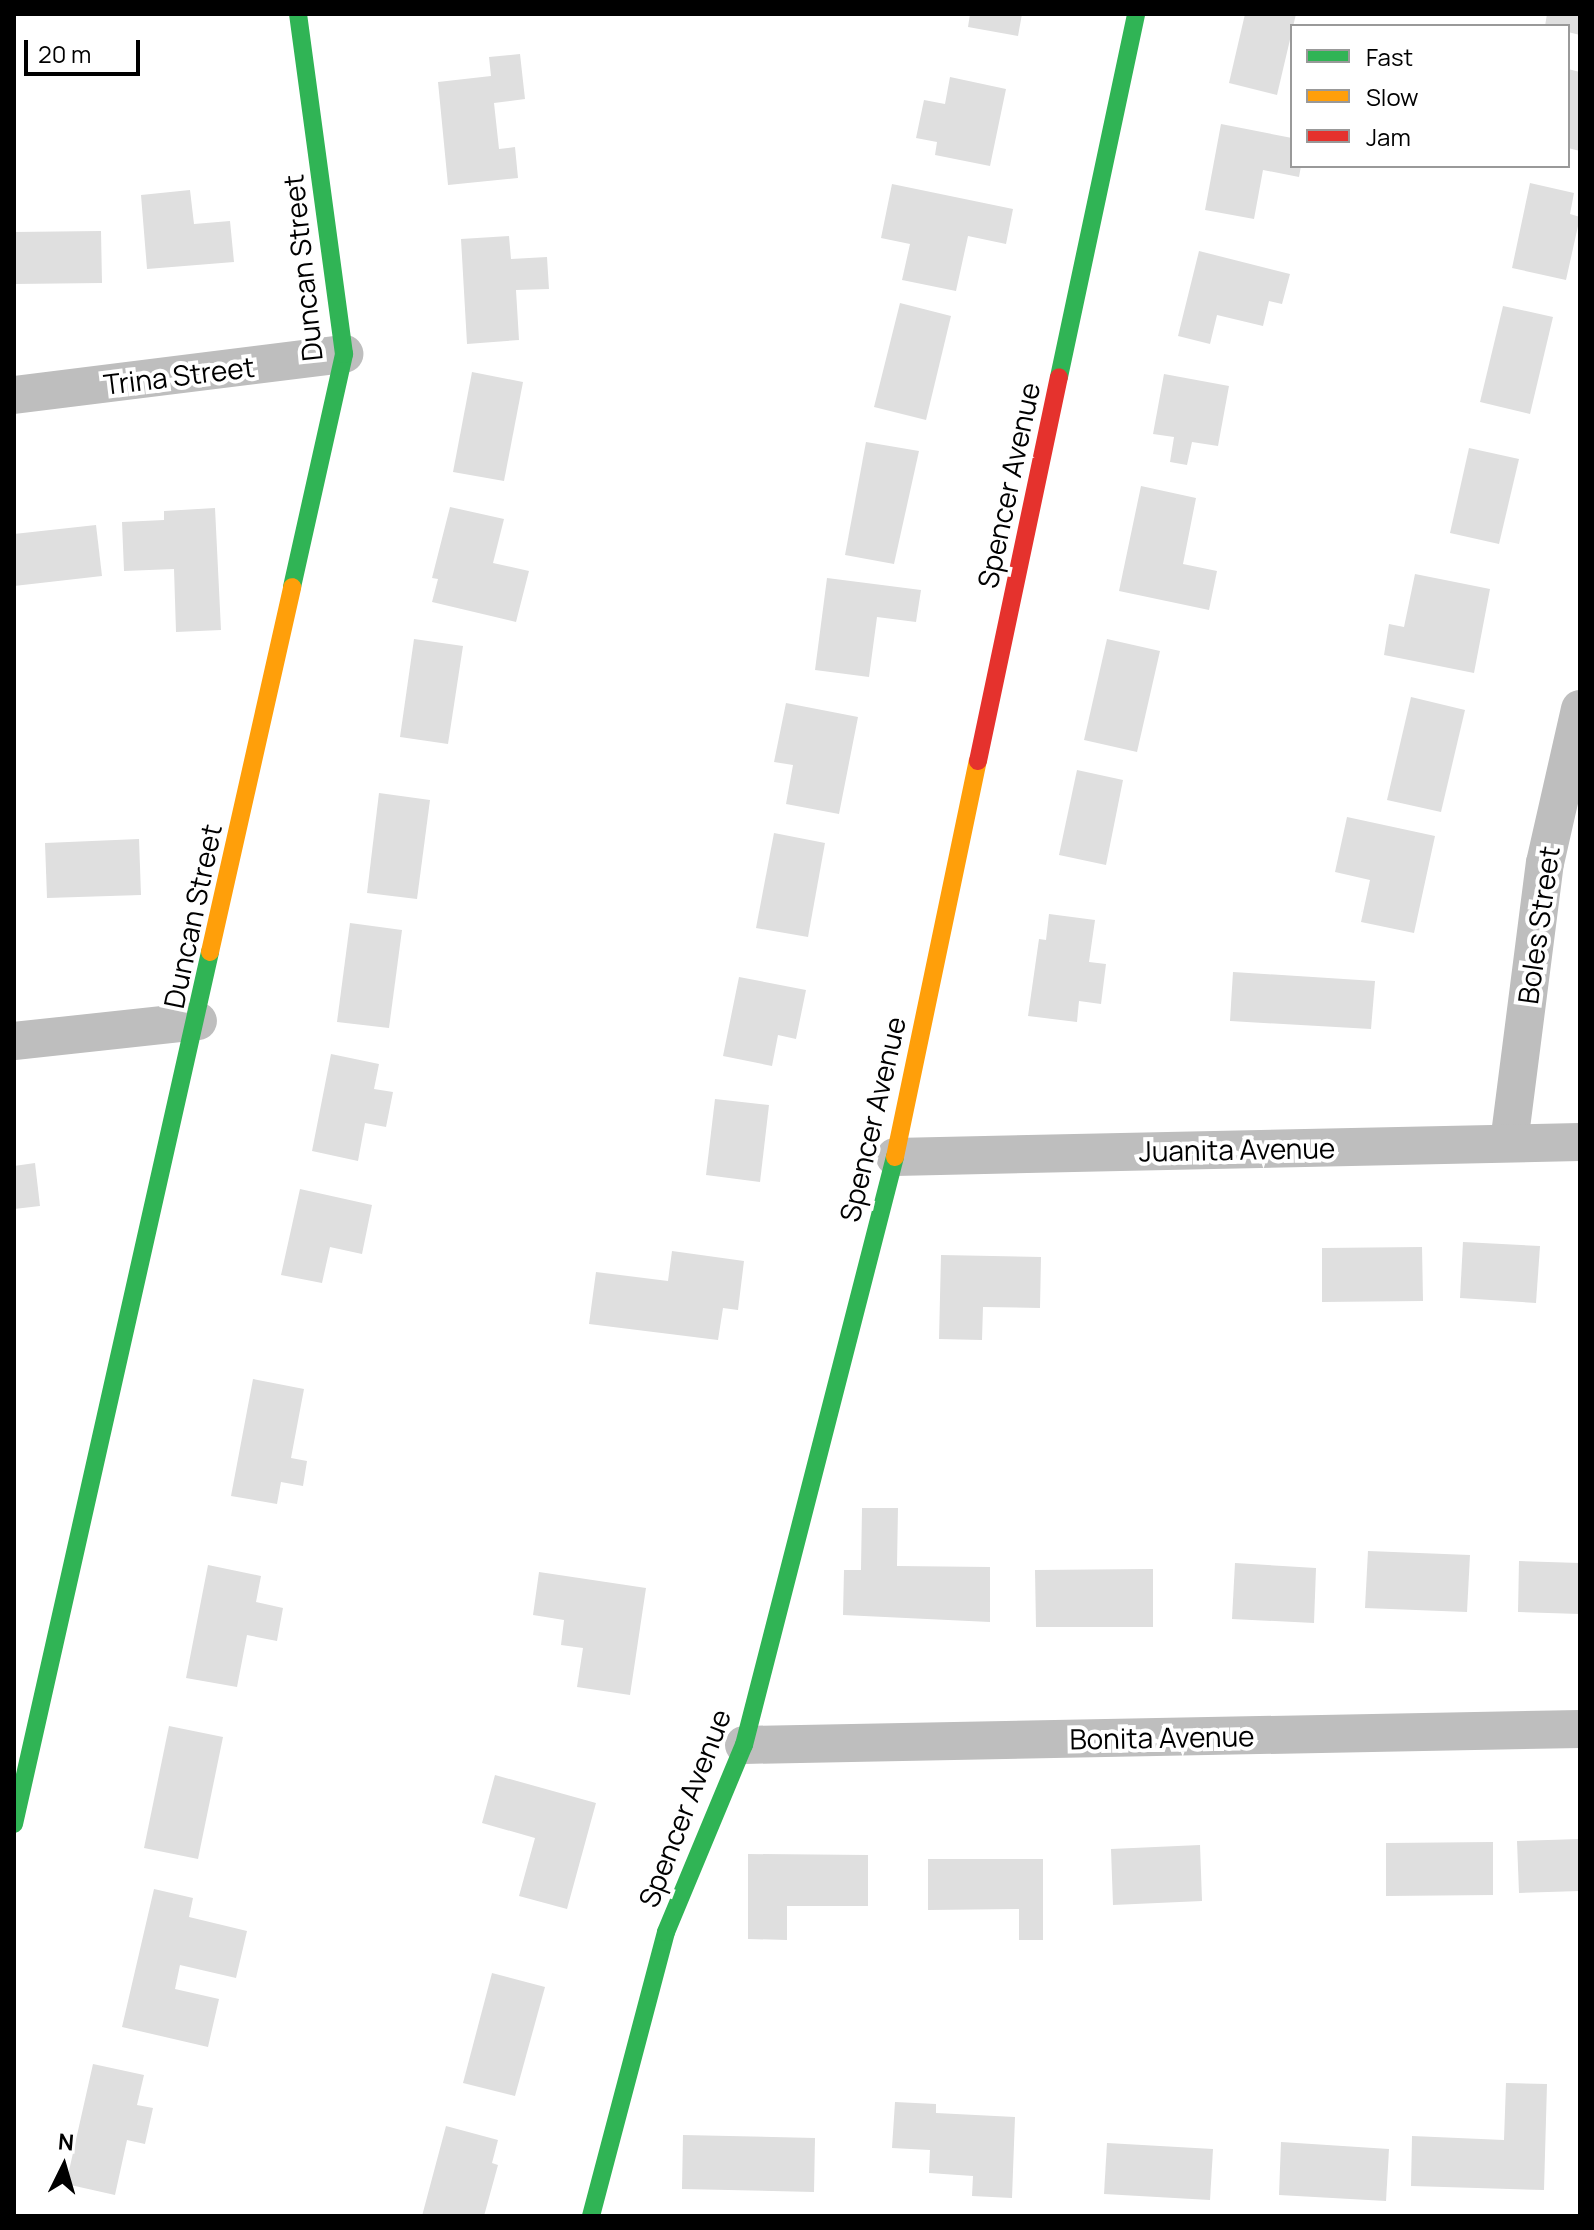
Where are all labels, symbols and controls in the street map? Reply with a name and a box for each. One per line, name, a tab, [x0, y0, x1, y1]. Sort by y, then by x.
scale bar	[28, 24, 144, 74]
legend	[1290, 24, 1570, 168]
text: 20 m	[38, 37, 91, 70]
text: Fast	[1366, 40, 1413, 73]
text: Slow	[1366, 80, 1419, 113]
text: Jam	[1366, 120, 1411, 153]
street label: Duncan Street	[275, 173, 329, 363]
street label: Trina Street	[102, 349, 256, 401]
street label: Spencer Avenue	[970, 379, 1046, 591]
street label: Duncan Street	[156, 821, 228, 1011]
street label: Boles Street	[1510, 844, 1566, 1006]
street label: Spencer Avenue	[832, 1013, 912, 1225]
street label: Juanita Avenue	[1138, 1130, 1336, 1168]
street label: Spencer Avenue	[631, 1704, 737, 1912]
street label: Bonita Avenue	[1069, 1719, 1255, 1755]
north arrow	[24, 2126, 104, 2206]
text: N	[57, 2126, 75, 2158]

